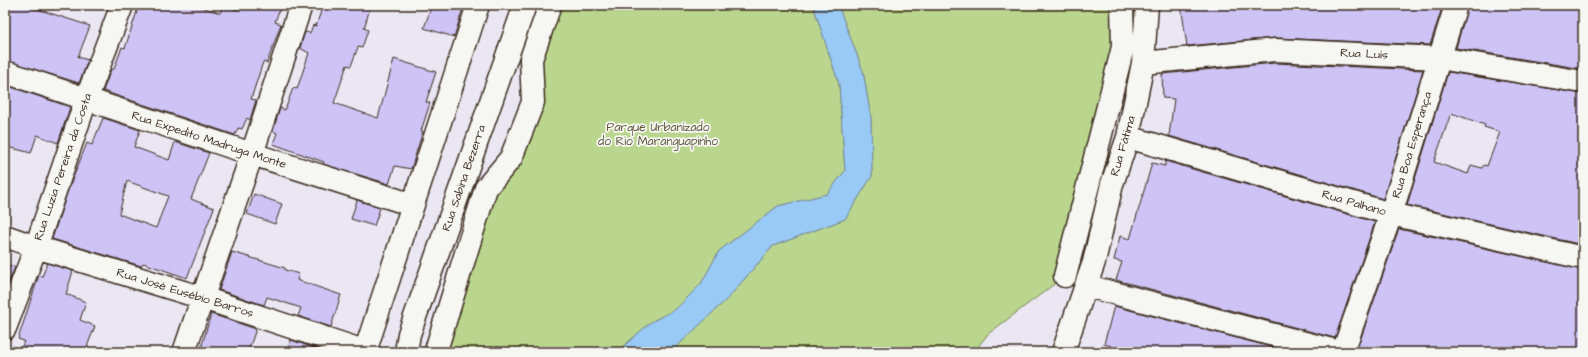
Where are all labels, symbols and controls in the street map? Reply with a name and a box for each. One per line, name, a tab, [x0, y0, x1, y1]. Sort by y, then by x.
street label: Rua Luís	[1340, 44, 1388, 64]
street label: Rua Boa Esperança	[1388, 90, 1436, 200]
street label: Rua Luzia Pereira da Costa	[30, 91, 96, 243]
street label: Rua Expedito Madruga Monte	[129, 107, 289, 174]
street label: Rua Fátima	[1106, 114, 1140, 178]
park label: Parque Urbanizado do Rio Maranguapinho	[598, 119, 718, 151]
street label: Rua Sabina Bezerra	[438, 122, 490, 234]
street label: Rua Palhano	[1320, 186, 1388, 220]
street label: Rua José Eusébio Barros	[114, 264, 256, 322]

